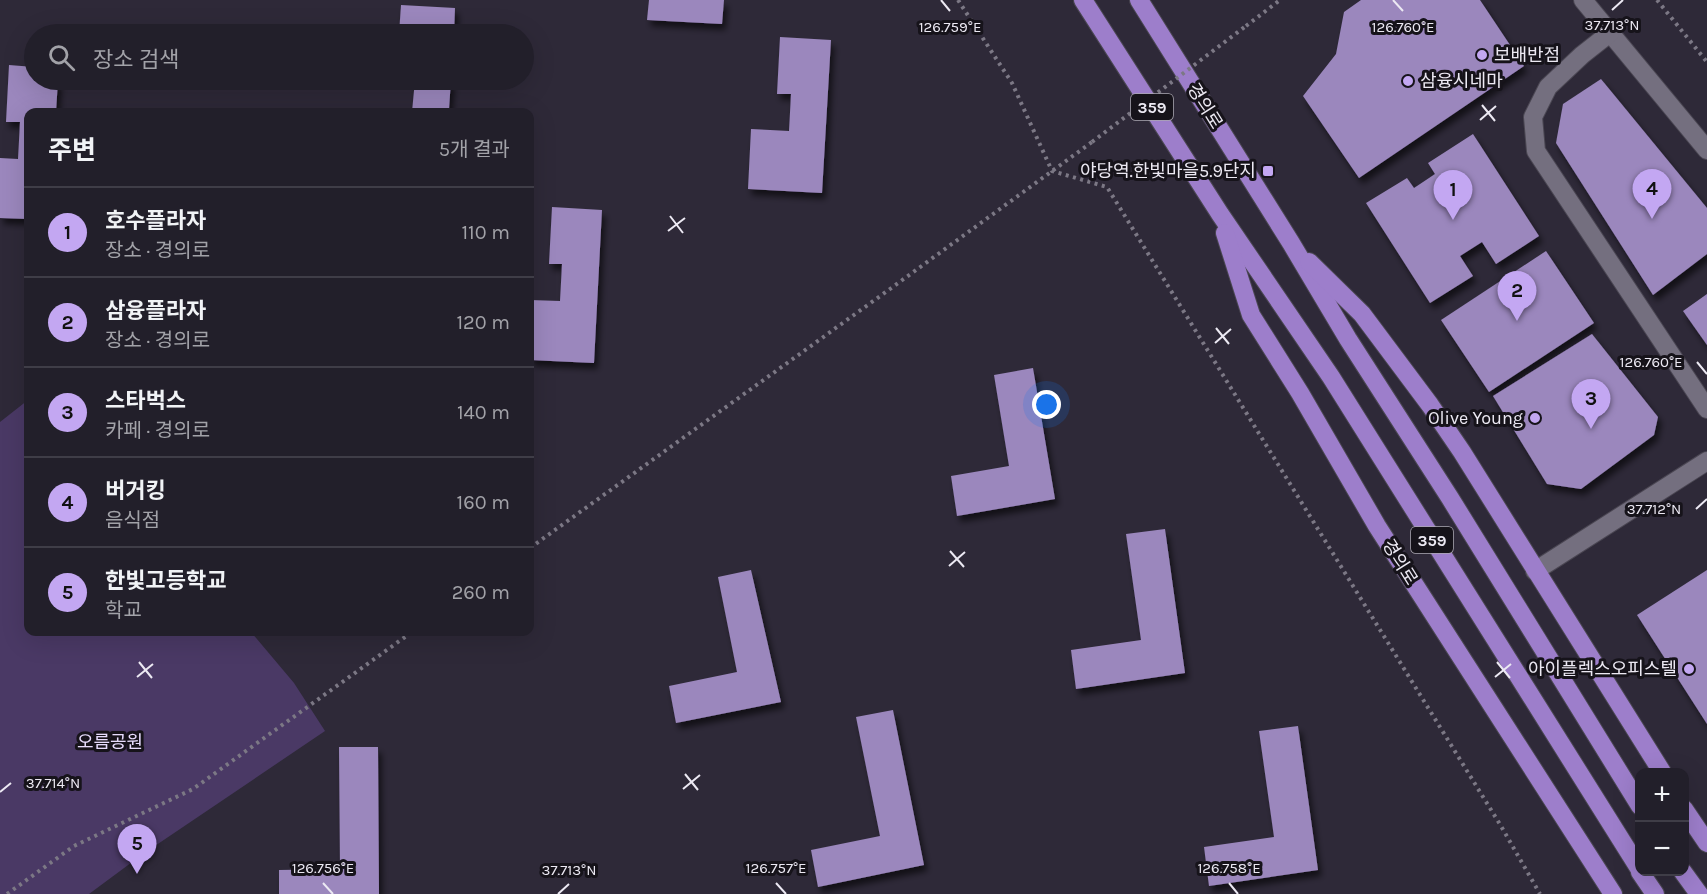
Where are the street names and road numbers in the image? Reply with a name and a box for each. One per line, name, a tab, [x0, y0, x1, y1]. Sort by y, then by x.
street label: 경의로	[1183, 79, 1227, 133]
road number: 359	[1131, 94, 1173, 120]
road number: 359	[1411, 527, 1453, 553]
street label: 경의로	[1378, 535, 1422, 589]

